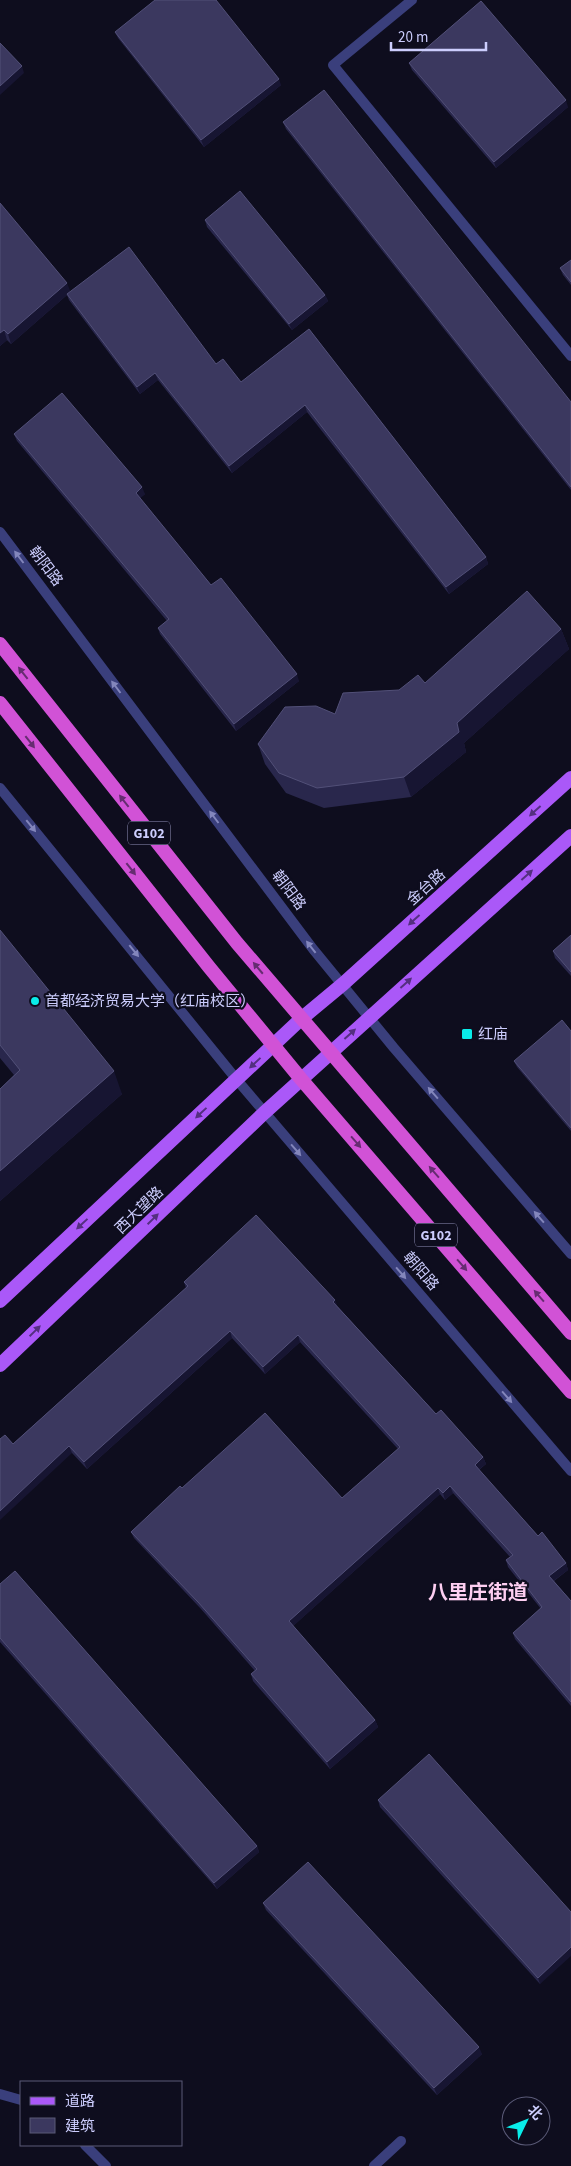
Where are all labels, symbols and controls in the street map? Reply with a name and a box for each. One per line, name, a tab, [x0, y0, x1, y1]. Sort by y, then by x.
scale bar	[391, 20, 486, 52]
text: 20 m	[398, 27, 428, 48]
street label: 朝阳路	[24, 542, 68, 591]
one-way arrow	[13, 551, 24, 564]
one-way arrow	[17, 667, 28, 680]
one-way arrow	[111, 680, 121, 694]
one-way arrow	[25, 735, 36, 748]
one-way arrow	[119, 794, 129, 807]
one-way arrow	[529, 805, 541, 817]
one-way arrow	[209, 810, 219, 824]
one-way arrow	[25, 819, 36, 832]
road number: G102	[128, 821, 170, 844]
one-way arrow	[126, 862, 137, 875]
street label: 金台路	[403, 865, 450, 910]
street label: 朝阳路	[267, 866, 311, 915]
one-way arrow	[520, 869, 532, 881]
one-way arrow	[409, 914, 421, 926]
one-way arrow	[306, 941, 317, 954]
one-way arrow	[128, 945, 139, 958]
one-way arrow	[253, 962, 264, 975]
one-way arrow	[399, 978, 412, 989]
place label: 首都经济贸易大学（红庙校区）	[45, 991, 255, 1012]
marker: 首都经济贸易大学（红庙校区）	[29, 995, 41, 1007]
place label: 红庙	[478, 1024, 508, 1045]
marker: 红庙	[460, 1027, 474, 1041]
one-way arrow	[344, 1028, 357, 1039]
one-way arrow	[249, 1057, 261, 1069]
one-way arrow	[428, 1087, 439, 1100]
one-way arrow	[195, 1108, 207, 1119]
one-way arrow	[350, 1136, 361, 1149]
one-way arrow	[290, 1143, 301, 1156]
one-way arrow	[428, 1166, 439, 1179]
street label: 西大望路	[110, 1182, 168, 1239]
one-way arrow	[534, 1210, 545, 1223]
one-way arrow	[146, 1213, 158, 1225]
one-way arrow	[77, 1218, 89, 1230]
road number: G102	[415, 1224, 457, 1246]
street label: 朝阳路	[398, 1247, 443, 1295]
one-way arrow	[456, 1259, 467, 1272]
one-way arrow	[396, 1267, 407, 1280]
one-way arrow	[534, 1289, 545, 1302]
one-way arrow	[29, 1325, 41, 1337]
one-way arrow	[501, 1390, 513, 1402]
district label: 八里庄街道	[428, 1579, 528, 1607]
legend	[20, 2081, 182, 2146]
text: 道路	[65, 2091, 95, 2112]
north arrow	[501, 2096, 551, 2146]
text: 北	[523, 2101, 547, 2125]
text: 建筑	[65, 2116, 95, 2137]

